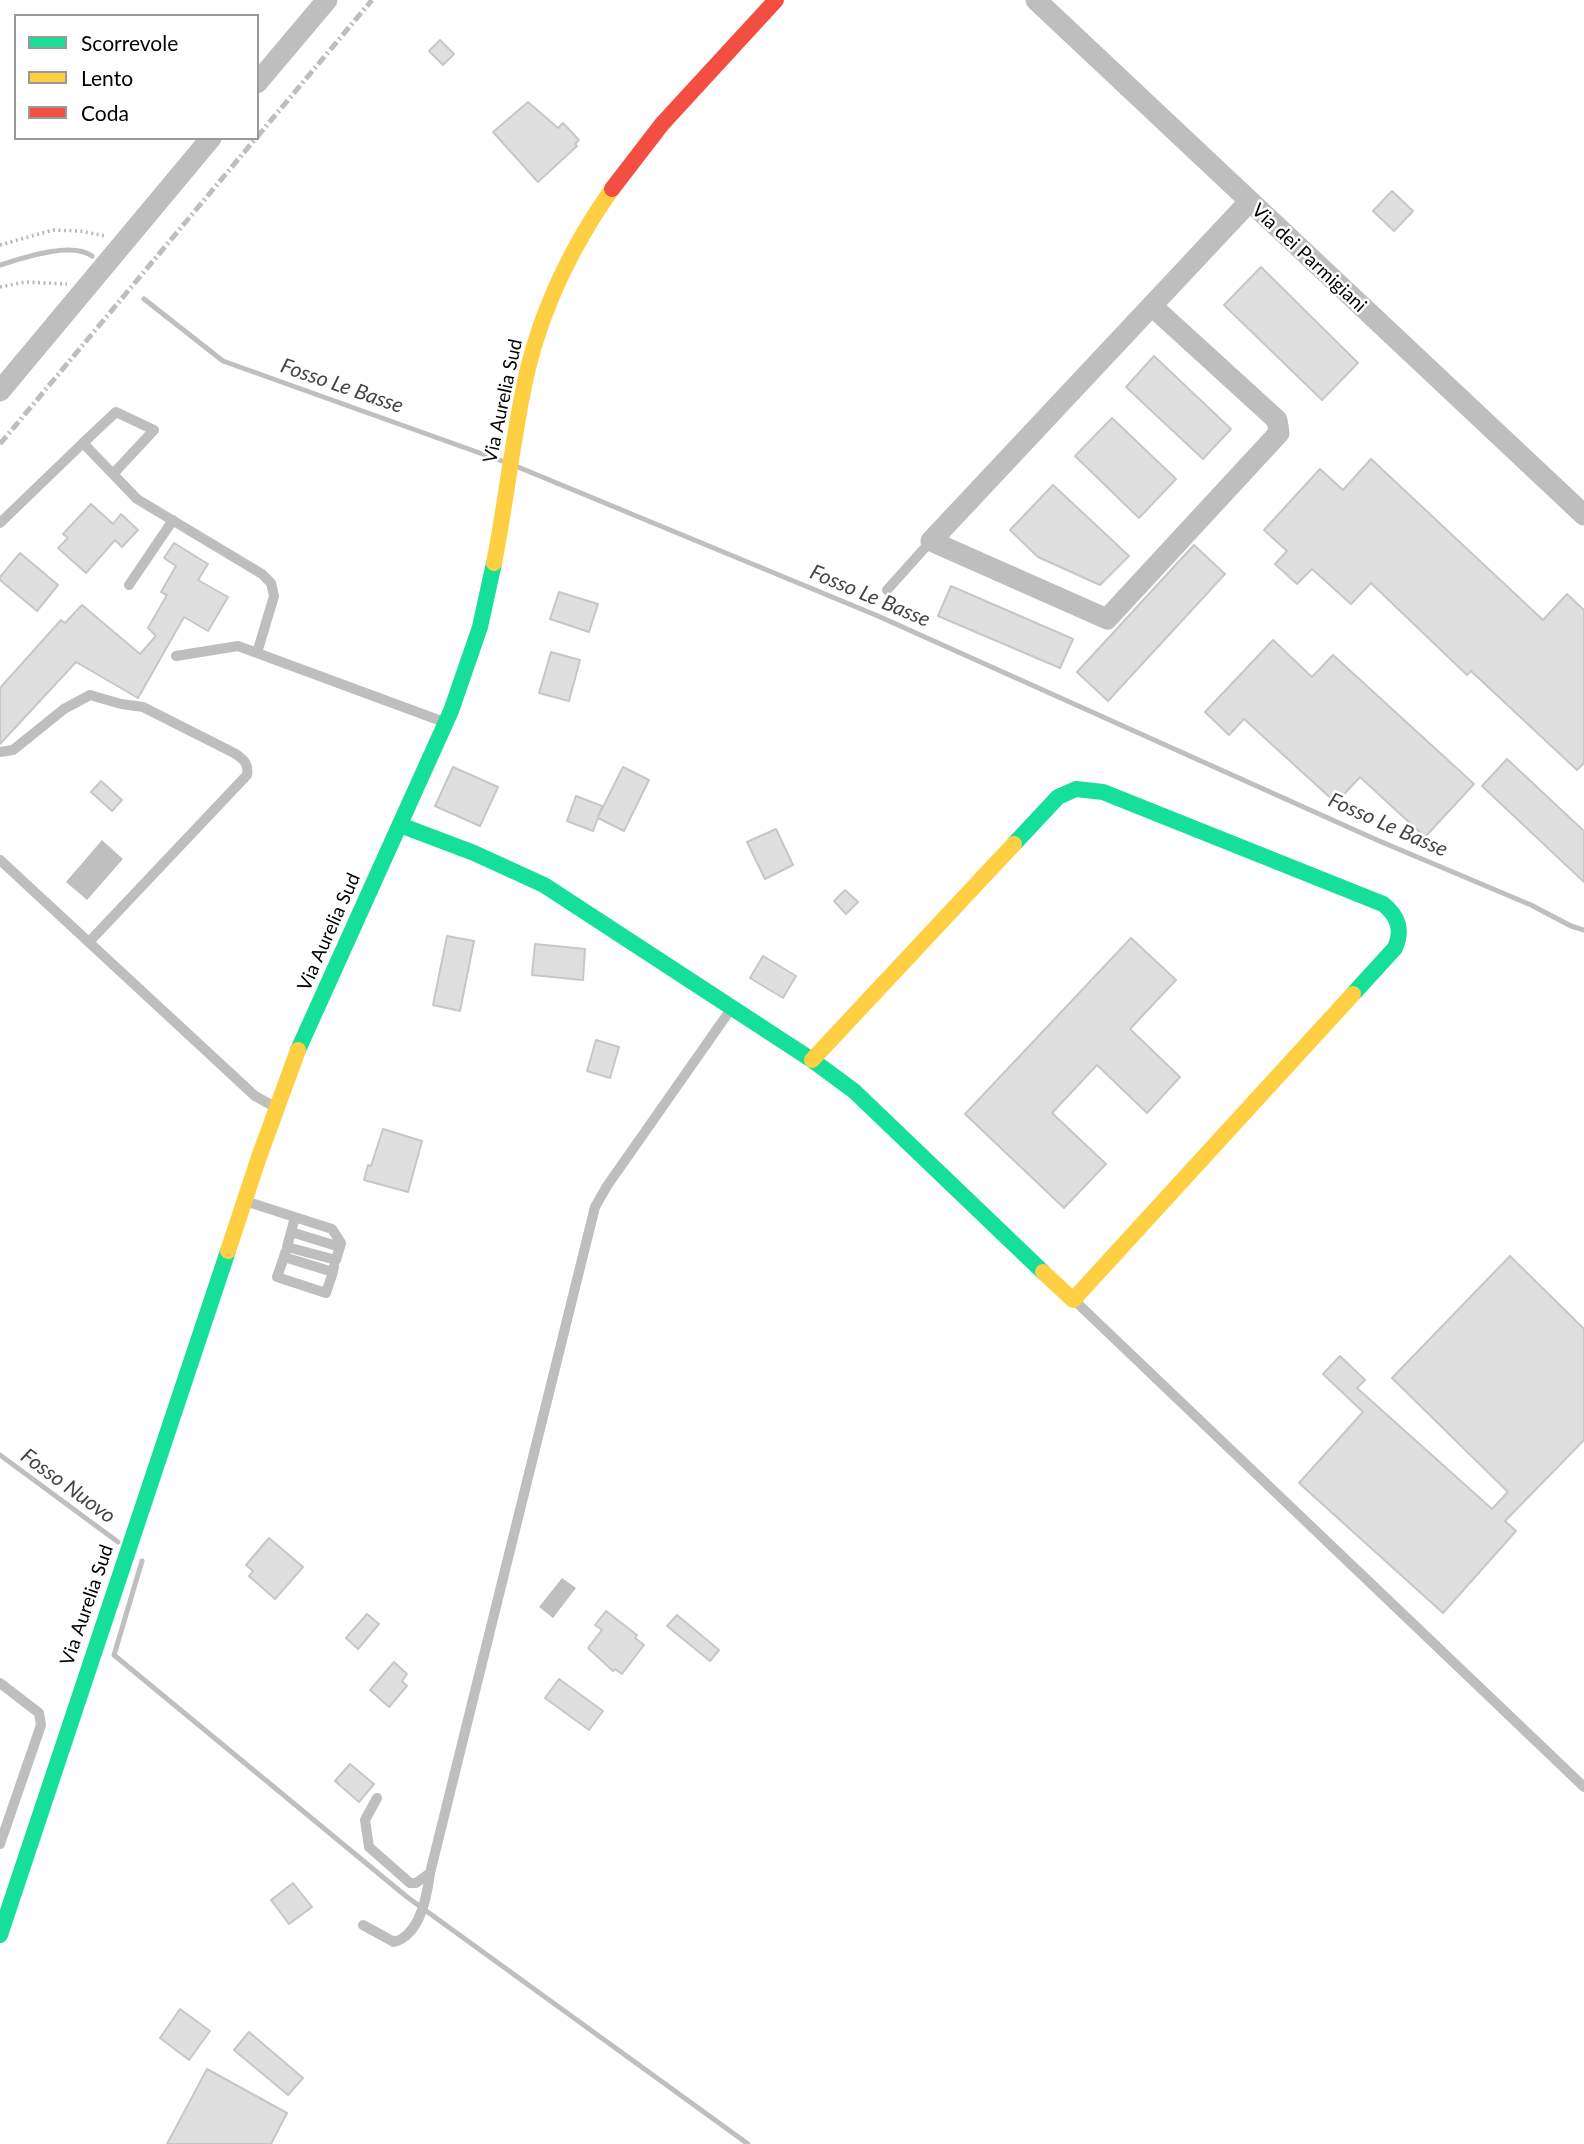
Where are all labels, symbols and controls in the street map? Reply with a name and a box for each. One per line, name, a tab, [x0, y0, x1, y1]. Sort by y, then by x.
legend	[14, 14, 259, 140]
text: Scorrevole	[81, 30, 178, 55]
text: Lento	[81, 65, 133, 90]
text: Coda	[81, 100, 129, 125]
street label: Via dei Parmigiani	[1247, 199, 1371, 317]
street label: Via Aurelia Sud	[479, 337, 527, 465]
water label: Fosso Le Basse	[277, 353, 407, 419]
water label: Fosso Le Basse	[806, 559, 934, 633]
water label: Fosso Le Basse	[1324, 787, 1452, 863]
street label: Via Aurelia Sud	[293, 870, 365, 994]
water label: Fosso Nuovo	[16, 1443, 120, 1529]
street label: Via Aurelia Sud	[56, 1542, 118, 1668]

